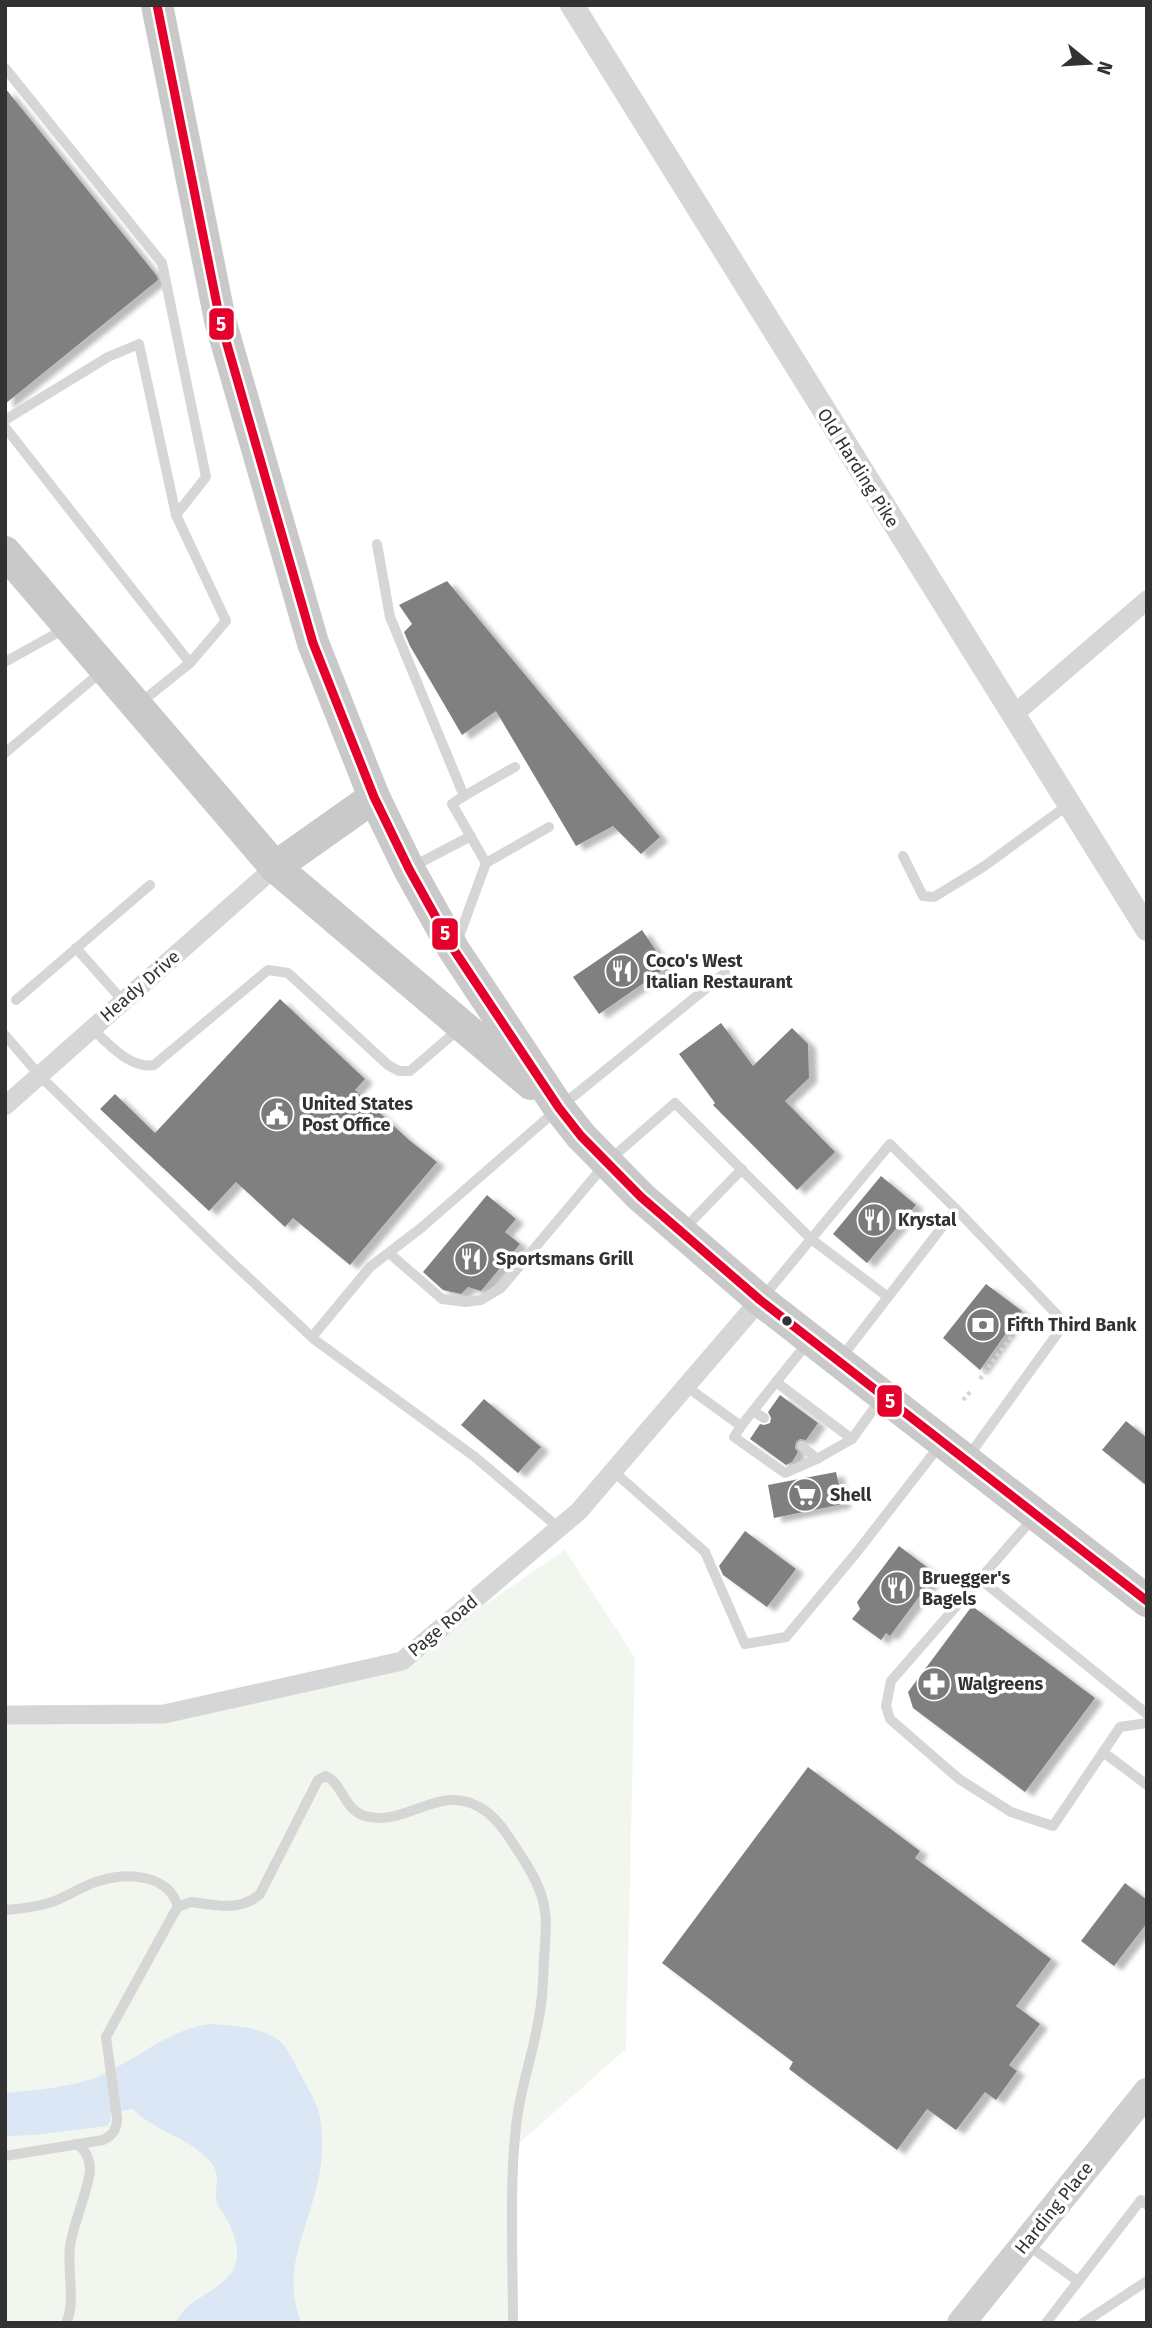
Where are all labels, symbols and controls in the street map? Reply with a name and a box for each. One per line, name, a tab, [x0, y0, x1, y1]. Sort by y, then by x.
north arrow	[1054, 28, 1124, 98]
text: N	[1092, 59, 1118, 78]
line badge: 5	[208, 307, 235, 341]
text: 5	[216, 313, 226, 336]
street label: Old Harding Pike	[812, 404, 904, 532]
line badge: 5	[431, 917, 459, 951]
text: 5	[440, 922, 450, 945]
street label: Heady Drive	[96, 945, 184, 1027]
place label: Coco's West Italian Restaurant	[646, 950, 794, 993]
restaurant icon: Coco's West Italian Restaurant	[603, 952, 641, 990]
place label: United States Post Office	[302, 1093, 413, 1136]
public building icon: United States Post Office	[258, 1095, 296, 1133]
restaurant icon: Krystal	[855, 1201, 893, 1239]
place label: Krystal	[898, 1209, 957, 1231]
restaurant icon: Sportsmans Grill	[452, 1240, 490, 1278]
place label: Sportsmans Grill	[496, 1248, 634, 1270]
bank icon: Fifth Third Bank	[964, 1306, 1002, 1344]
unlabelled marker	[780, 1314, 794, 1328]
place label: Fifth Third Bank	[1007, 1314, 1138, 1336]
line badge: 5	[876, 1384, 903, 1418]
text: 5	[885, 1390, 895, 1413]
supermarket icon: Shell	[786, 1476, 824, 1514]
place label: Shell	[830, 1484, 872, 1506]
place label: Bruegger's Bagels	[922, 1567, 1010, 1610]
restaurant icon: Bruegger's Bagels	[878, 1569, 916, 1607]
street label: Page Road	[404, 1590, 482, 1662]
pharmacy icon: Walgreens	[915, 1665, 953, 1703]
place label: Walgreens	[958, 1673, 1044, 1695]
street label: Harding Place	[1010, 2157, 1098, 2259]

